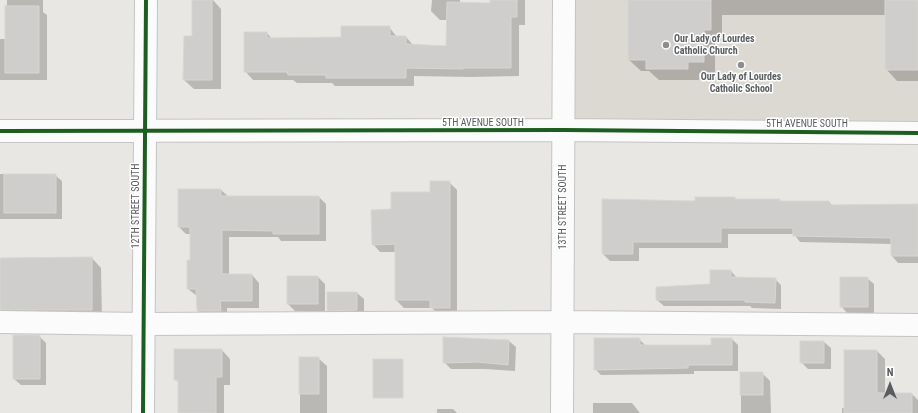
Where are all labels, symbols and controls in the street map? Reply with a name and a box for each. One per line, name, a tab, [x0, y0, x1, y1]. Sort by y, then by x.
place label: Our Lady of Lourdes Catholic Church	[674, 33, 755, 56]
marker: Our Lady of Lourdes Catholic Church	[661, 40, 671, 50]
marker: Our Lady of Lourdes Catholic School	[736, 60, 746, 70]
place label: Our Lady of Lourdes Catholic School	[701, 71, 781, 94]
street label: 5TH AVENUE SOUTH	[442, 117, 524, 129]
street label: 5TH AVENUE SOUTH	[766, 118, 848, 130]
street label: 12TH STREET SOUTH	[130, 163, 142, 249]
street label: 13TH STREET SOUTH	[557, 164, 569, 250]
north arrow	[870, 365, 910, 405]
text: N	[887, 366, 893, 379]

